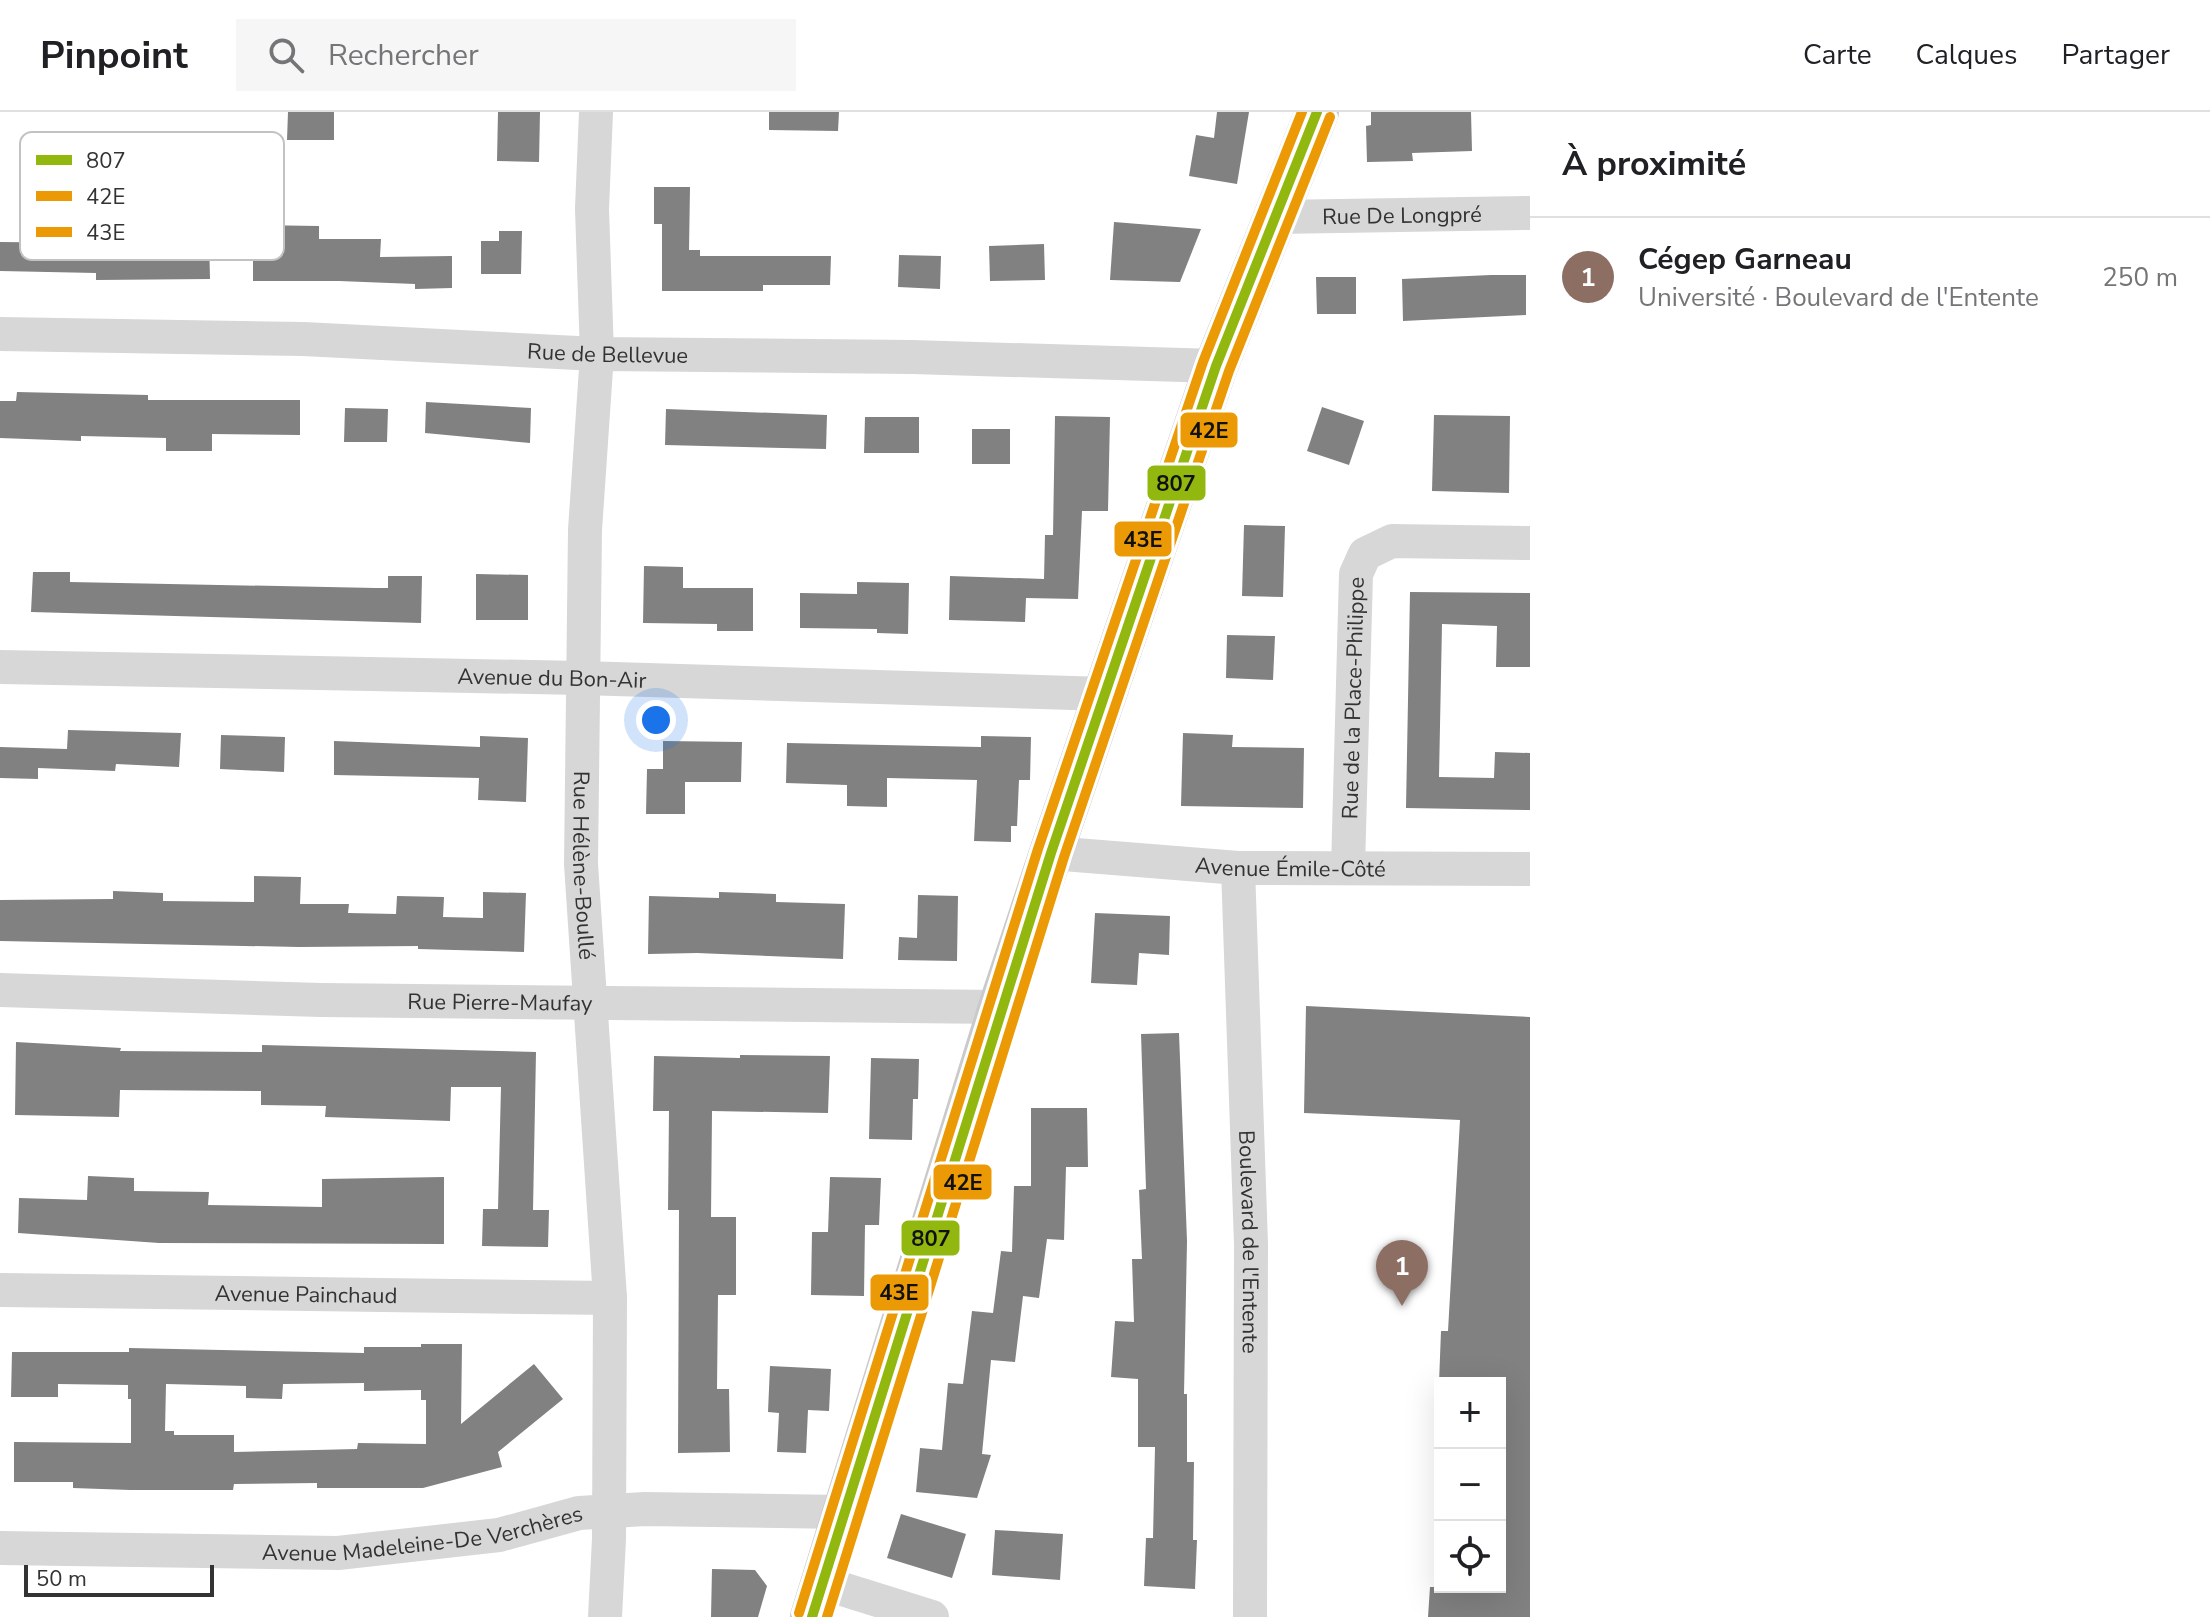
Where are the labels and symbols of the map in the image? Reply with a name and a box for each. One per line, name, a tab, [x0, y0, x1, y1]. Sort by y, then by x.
legend	[20, 132, 284, 260]
text: 807	[86, 146, 126, 176]
text: 42E	[86, 182, 125, 212]
street label: Rue De Longpré	[1322, 200, 1482, 232]
text: 43E	[86, 218, 125, 248]
street label: Rue de Bellevue	[526, 336, 688, 371]
line badge: 42E	[1179, 411, 1239, 449]
text: 42E	[1189, 416, 1229, 446]
line badge: 807	[1146, 464, 1207, 502]
text: 807	[1156, 469, 1196, 499]
line badge: 43E	[1113, 520, 1173, 558]
text: 43E	[1123, 525, 1163, 555]
street label: Rue de la Place-Philippe	[1335, 577, 1372, 820]
street label: Avenue du Bon-Air	[457, 662, 647, 696]
your location	[636, 700, 676, 740]
street label: Rue Hélène-Boullé	[565, 771, 601, 961]
street label: Avenue Émile-Côté	[1194, 851, 1386, 885]
street label: Rue Pierre-Maufay	[407, 987, 593, 1019]
street label: Boulevard de l'Entente	[1231, 1130, 1265, 1354]
line badge: 42E	[932, 1163, 993, 1201]
text: 42E	[943, 1168, 983, 1198]
line badge: 807	[900, 1219, 961, 1257]
text: 807	[911, 1224, 951, 1254]
pin: 1	[1376, 1240, 1428, 1306]
line badge: 43E	[869, 1273, 930, 1312]
text: 43E	[879, 1278, 919, 1308]
street label: Avenue Painchaud	[214, 1279, 398, 1311]
street label: Avenue Madeleine-De Verchères	[262, 1499, 586, 1569]
scale bar	[24, 1561, 214, 1597]

